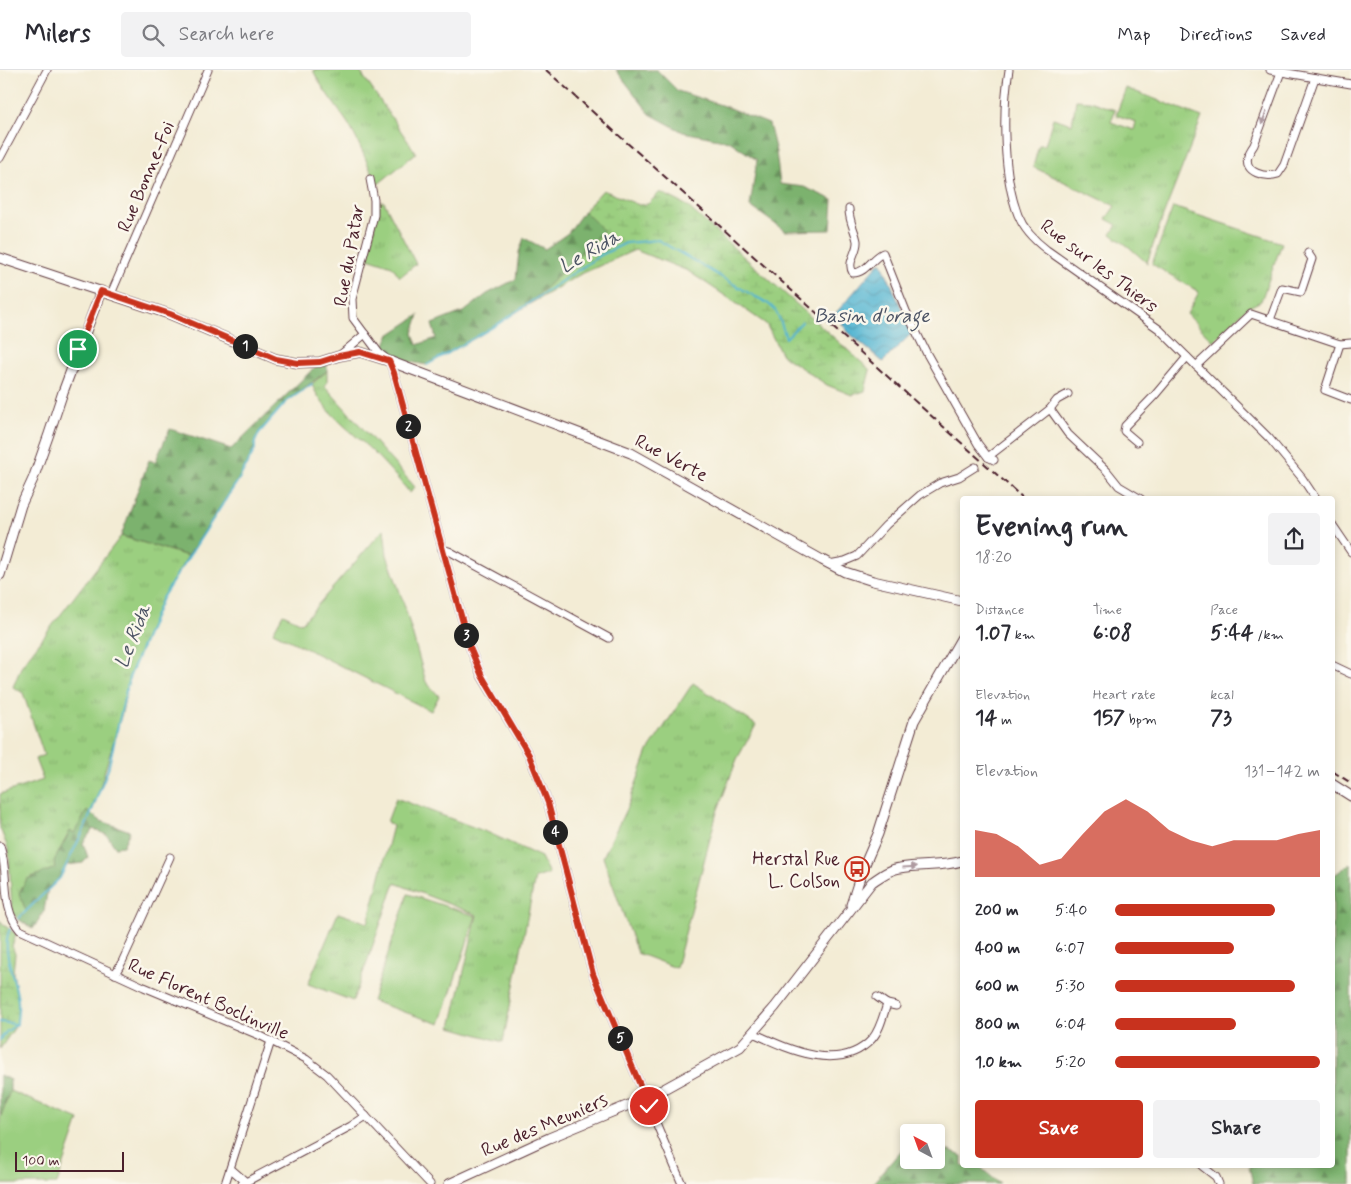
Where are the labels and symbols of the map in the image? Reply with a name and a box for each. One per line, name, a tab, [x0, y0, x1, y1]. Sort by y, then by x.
one-way arrow	[1260, 111, 1268, 125]
street label: Rue Bonne-Foi	[112, 117, 181, 236]
street label: Rue du Patar	[328, 202, 371, 308]
street label: Rue sur les Thiers	[1035, 214, 1163, 319]
water label: Le Rida	[554, 224, 626, 280]
water label: Basin d'orage	[814, 303, 931, 332]
pin	[57, 328, 99, 370]
pin: 1	[232, 334, 258, 358]
pin: 2	[396, 414, 420, 438]
street label: Rue Verte	[630, 429, 712, 488]
water label: Le Rida	[109, 600, 159, 672]
pin: 3	[454, 622, 478, 648]
pin: 4	[542, 820, 568, 844]
place label: Herstal Rue L. Colson	[752, 847, 840, 894]
bus stop icon: Herstal Rue L. Colson	[844, 856, 870, 882]
one-way arrow	[902, 863, 918, 871]
street label: Rue Florent Boclinville	[124, 953, 293, 1046]
pin: 5	[608, 1026, 632, 1050]
pin	[628, 1085, 670, 1127]
street label: Rue des Meuniers	[478, 1087, 612, 1163]
north arrow	[900, 1124, 945, 1169]
scale bar	[15, 1149, 124, 1172]

